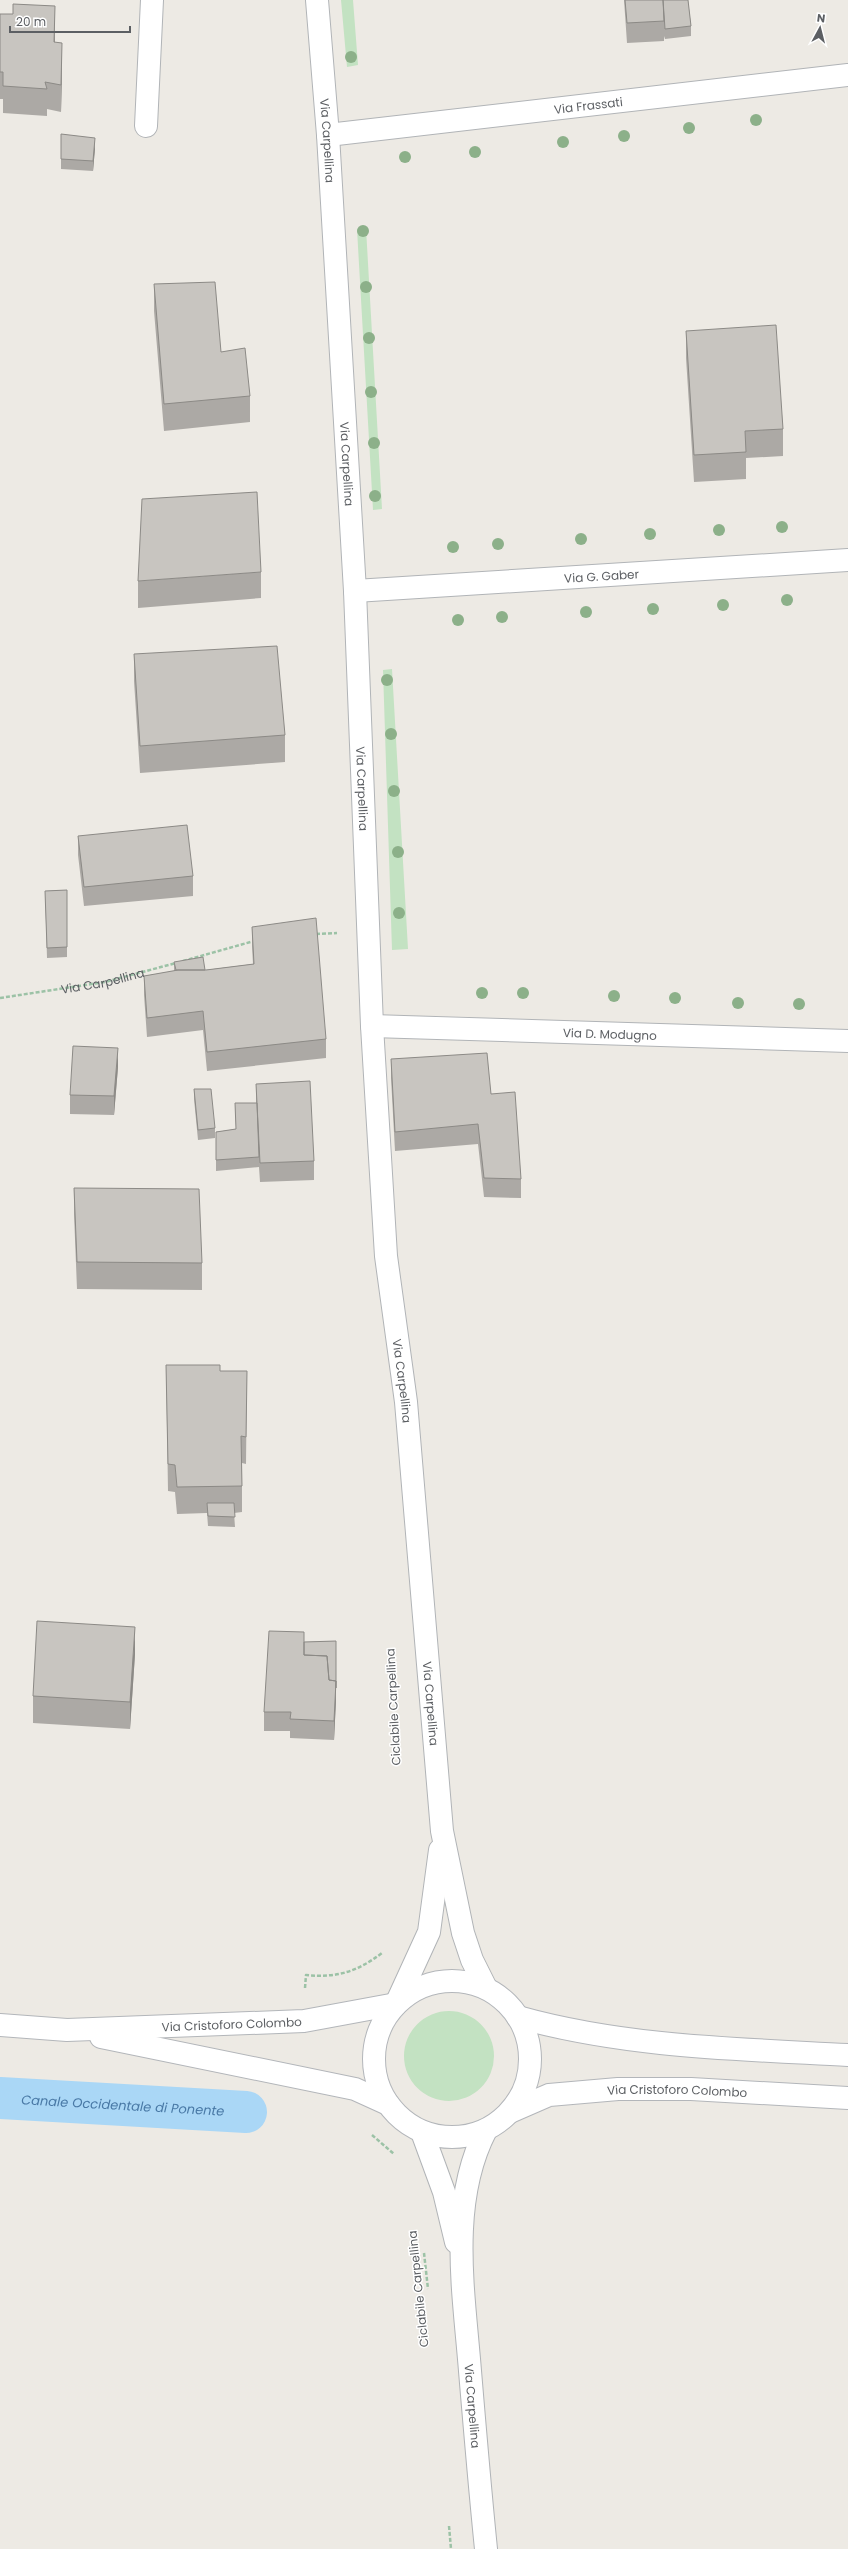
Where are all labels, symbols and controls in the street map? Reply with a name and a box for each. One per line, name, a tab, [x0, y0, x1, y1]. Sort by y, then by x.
scale bar	[10, 8, 130, 34]
north arrow	[800, 8, 840, 48]
text: N	[816, 10, 826, 27]
text: 20 m	[16, 13, 46, 30]
street label: Via Frassati	[553, 93, 624, 117]
street label: Via Carpellina	[317, 98, 339, 183]
street label: Via Carpellina	[336, 421, 358, 507]
street label: Via G. Gaber	[564, 565, 640, 586]
street label: Via Carpellina	[353, 746, 373, 831]
street label: Via Carpellina	[60, 963, 146, 997]
street label: Via D. Modugno	[563, 1024, 657, 1043]
street label: Via Carpellina	[389, 1338, 416, 1424]
street label: Ciclabile Carpellina	[381, 1648, 405, 1766]
street label: Via Carpellina	[419, 1661, 443, 1746]
street label: Via Cristoforo Colombo	[161, 2013, 302, 2035]
street label: Via Cristoforo Colombo	[606, 2081, 748, 2101]
water label: Canale Occidentale di Ponente	[21, 2090, 225, 2120]
street label: Ciclabile Carpellina	[403, 2230, 433, 2348]
street label: Via Carpellina	[461, 2363, 485, 2449]

